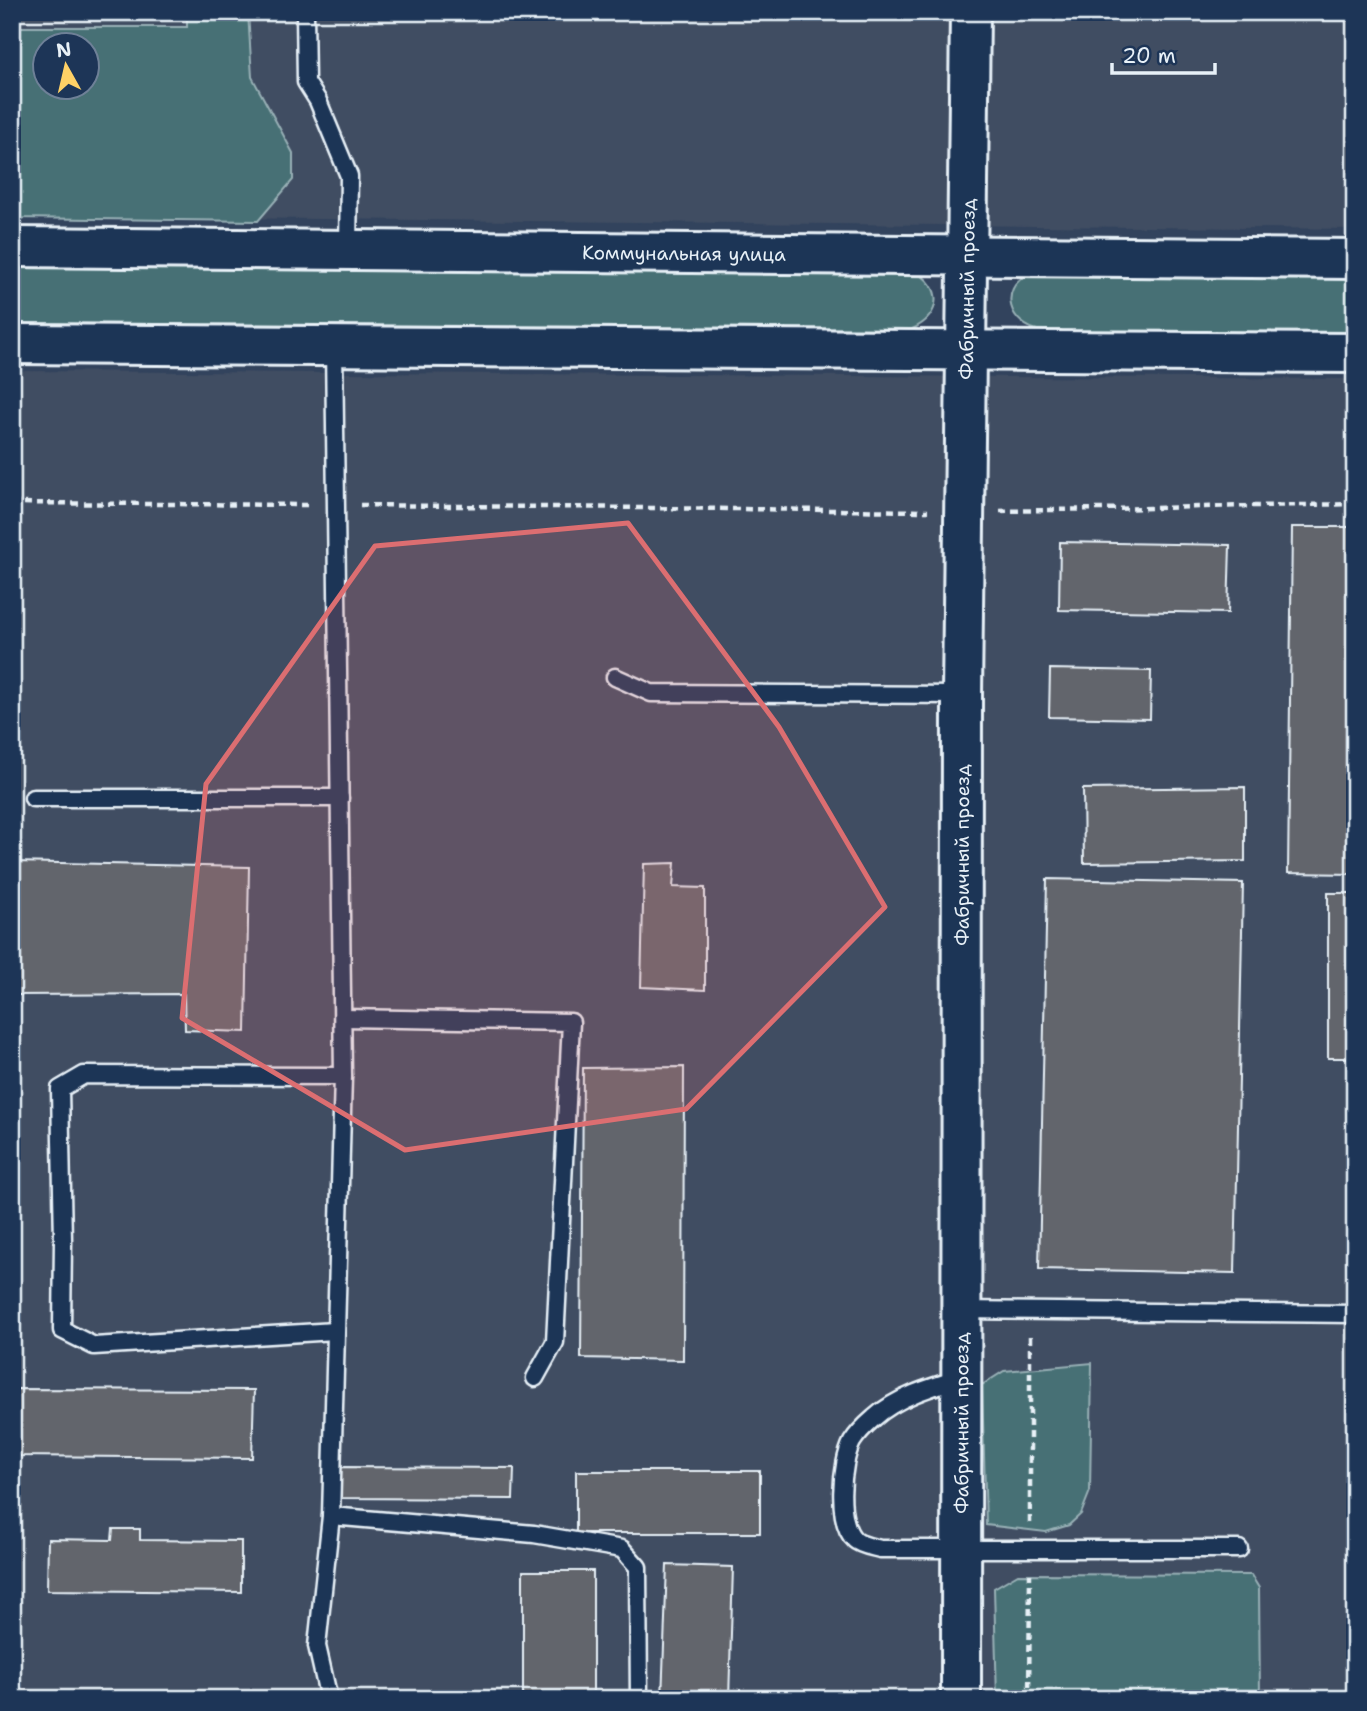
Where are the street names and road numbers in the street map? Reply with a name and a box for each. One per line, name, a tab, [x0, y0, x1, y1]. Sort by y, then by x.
street label: Фабричный проезд	[954, 198, 981, 380]
street label: Коммунальная улица	[582, 240, 786, 267]
street label: Фабричный проезд	[950, 764, 975, 946]
street label: Фабричный проезд	[949, 1332, 974, 1514]

